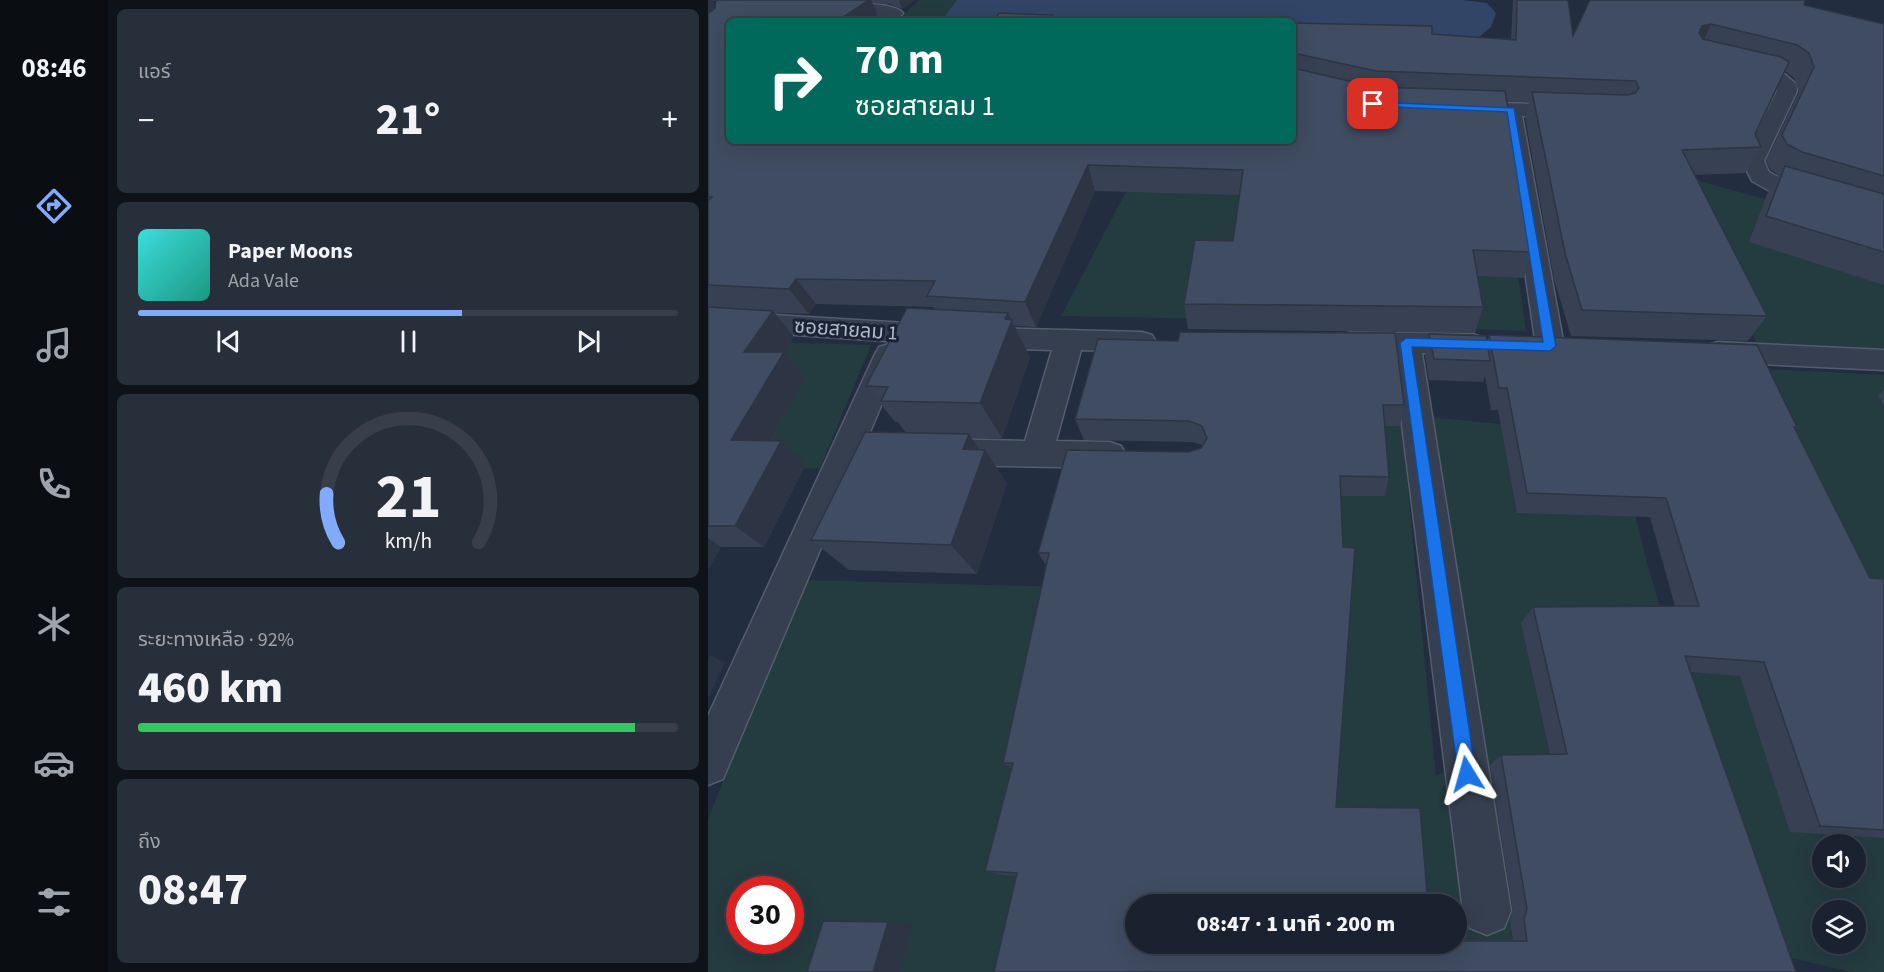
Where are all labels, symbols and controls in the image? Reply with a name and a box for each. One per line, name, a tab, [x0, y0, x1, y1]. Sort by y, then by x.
text: 70 m	[855, 30, 944, 90]
icon: right	[756, 42, 834, 120]
text: 08:46	[21, 49, 87, 88]
text: แอร์	[138, 58, 170, 86]
pin	[1347, 78, 1398, 129]
text: ซอยสายลม 1	[855, 87, 995, 126]
icon: arrive	[1356, 87, 1389, 120]
text: 21°	[376, 88, 440, 152]
text: −	[138, 97, 154, 144]
text: +	[662, 97, 678, 144]
icon: directions	[33, 185, 75, 227]
text: Paper Moons	[228, 235, 353, 267]
text: Ada Vale	[228, 267, 299, 295]
street label: ซอยสายลม 1	[793, 312, 899, 348]
icon: music	[33, 324, 75, 366]
icon: previous	[212, 325, 245, 358]
icon: pause	[392, 325, 425, 358]
icon: next	[572, 325, 605, 358]
text: 21	[375, 453, 441, 542]
icon: phone	[33, 463, 75, 505]
text: km/h	[384, 526, 432, 557]
icon: climate	[33, 603, 75, 645]
text: ระยะทางเหลือ · 92%	[138, 626, 294, 654]
text: 460 km	[138, 656, 283, 720]
icon: car	[33, 742, 75, 784]
position arrow	[1435, 742, 1499, 806]
text: ถึง	[138, 828, 161, 856]
map controls	[1812, 834, 1866, 954]
button: sound	[1812, 834, 1866, 888]
text: 08:47	[138, 858, 248, 922]
speed limit sign: 30	[726, 876, 804, 954]
icon: filters	[33, 881, 75, 923]
button: layers	[1812, 900, 1866, 954]
text: 08:47 · 1 นาที · 200 m	[1197, 908, 1395, 940]

